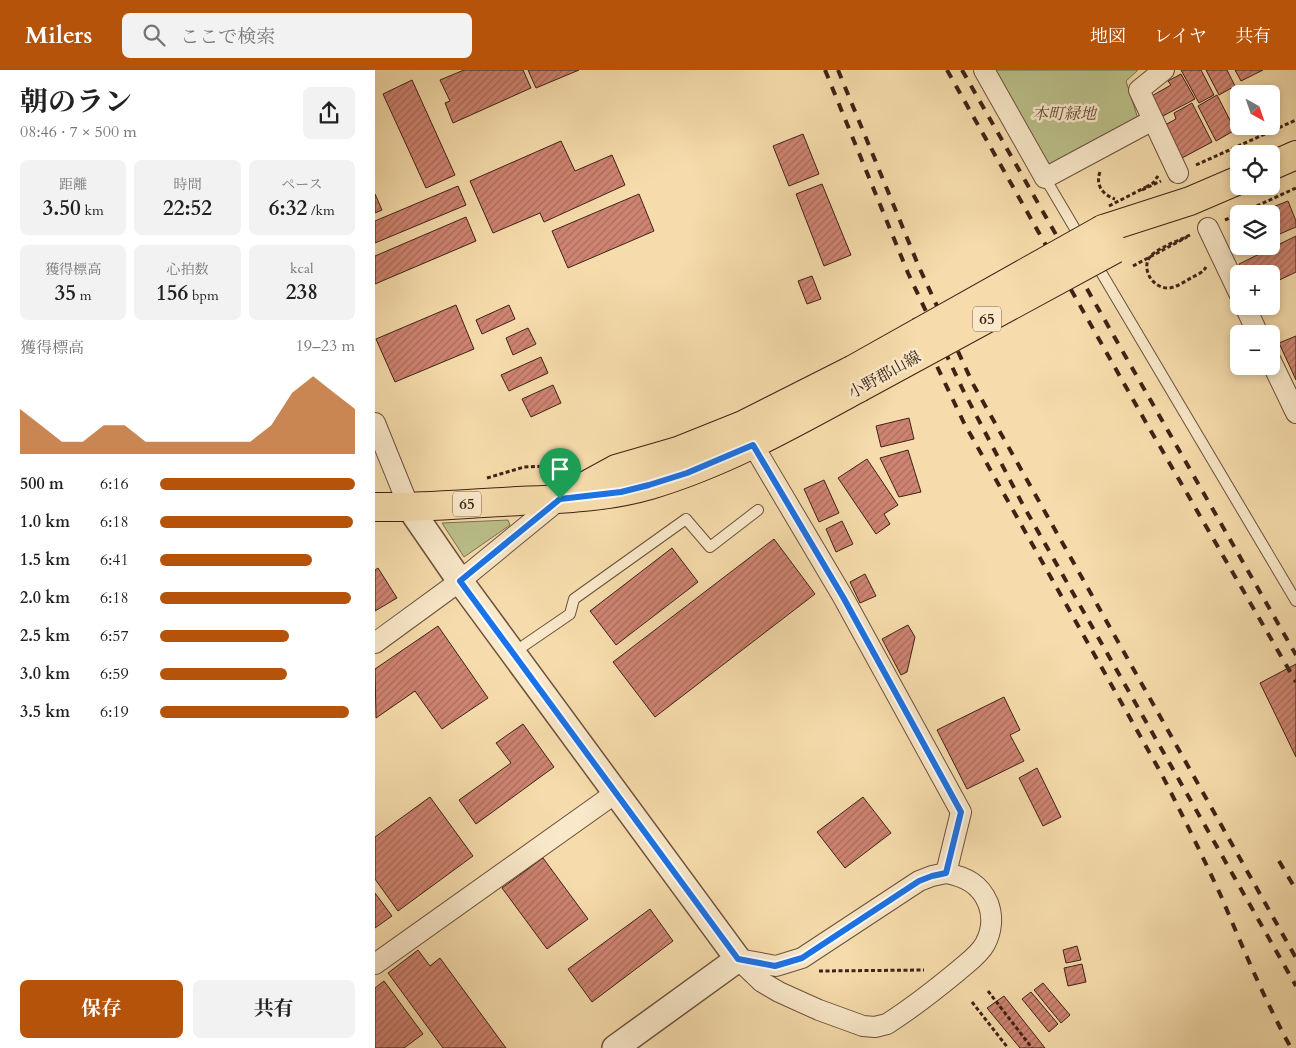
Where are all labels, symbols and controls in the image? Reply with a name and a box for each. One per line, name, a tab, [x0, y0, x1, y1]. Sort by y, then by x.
search box	[122, 13, 472, 58]
text: Milers	[25, 19, 92, 52]
icon: search	[140, 21, 168, 49]
text: ここで検索	[180, 24, 275, 50]
text: 地図	[1090, 24, 1126, 49]
text: レイヤ	[1154, 24, 1207, 49]
text: 共有	[1235, 24, 1271, 49]
text: 朝のラン	[20, 83, 132, 121]
north arrow	[1230, 85, 1280, 135]
map controls	[1230, 85, 1280, 375]
button: share	[303, 87, 355, 139]
park label: 本町緑地	[1032, 103, 1098, 125]
text: 08:46 · 7 × 500 m	[20, 121, 137, 143]
button: locate	[1230, 145, 1280, 195]
text: 距離	[59, 175, 87, 194]
text: 時間	[173, 175, 201, 194]
text: ペース	[281, 175, 322, 194]
text: 3.50	[42, 194, 81, 223]
text: 22:52	[163, 194, 212, 223]
text: 6:32	[269, 194, 307, 223]
text: km	[81, 201, 104, 220]
text: /km	[307, 201, 335, 220]
button: layers	[1230, 205, 1280, 255]
text: kcal	[290, 259, 314, 278]
text: 獲得標高	[45, 260, 101, 279]
text: 心拍数	[166, 260, 208, 279]
button: +	[1230, 265, 1280, 315]
text: 238	[286, 278, 318, 307]
text: 35	[55, 279, 76, 308]
text: 156	[156, 279, 188, 308]
text: m	[76, 286, 92, 305]
text: bpm	[188, 286, 219, 305]
road number: 65	[973, 306, 1001, 332]
button: −	[1230, 325, 1280, 375]
text: 19–23 m	[296, 335, 355, 357]
text: 獲得標高	[20, 337, 84, 359]
street label: 小野郡山線	[844, 346, 925, 404]
pin	[539, 448, 581, 499]
icon: arrive	[546, 455, 574, 483]
text: 500 m	[20, 473, 64, 495]
text: 6:16	[100, 473, 129, 495]
road number: 65	[453, 492, 481, 516]
text: 1.0 km	[20, 511, 70, 533]
text: 6:18	[100, 511, 129, 533]
text: 1.5 km	[20, 549, 70, 571]
text: 6:41	[100, 549, 129, 571]
text: 2.0 km	[20, 587, 70, 609]
text: 6:18	[100, 587, 129, 609]
text: 2.5 km	[20, 625, 70, 647]
text: 6:57	[100, 625, 129, 647]
text: 3.0 km	[20, 663, 70, 685]
text: 6:59	[100, 663, 129, 685]
text: 3.5 km	[20, 701, 70, 723]
text: 6:19	[100, 701, 129, 723]
button: 保存	[20, 980, 183, 1038]
button: 共有	[193, 980, 355, 1038]

